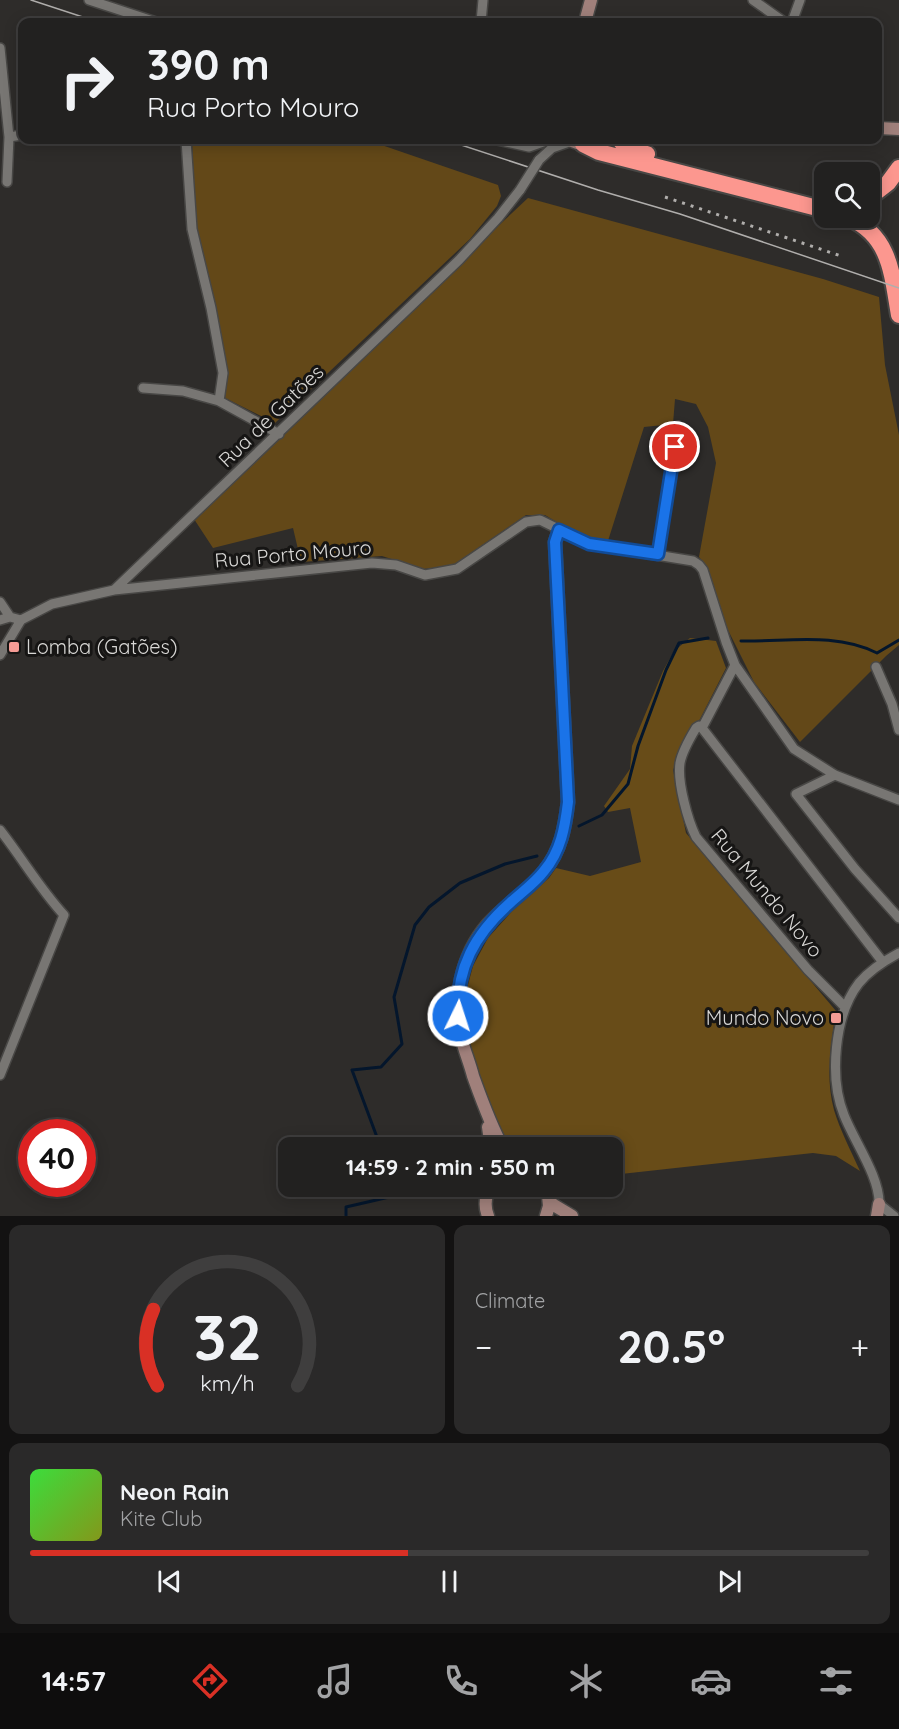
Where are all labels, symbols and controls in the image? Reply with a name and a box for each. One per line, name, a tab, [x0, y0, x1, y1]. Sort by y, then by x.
text: 390 m	[147, 38, 270, 91]
icon: right	[48, 42, 126, 120]
text: Rua Porto Mouro	[147, 90, 359, 124]
map controls	[814, 162, 880, 228]
button: search	[814, 162, 880, 228]
street label: Rua de Gatões	[213, 359, 329, 472]
pin	[649, 421, 700, 472]
icon: arrive	[658, 430, 691, 463]
street label: Rua Porto Mouro	[214, 534, 372, 573]
place label: Lomba (Gatões)	[26, 634, 177, 659]
marker: Lomba (Gatões)	[7, 640, 21, 654]
street label: Rua Mundo Novo	[706, 823, 829, 962]
position arrow	[426, 984, 490, 1048]
place label: Mundo Novo	[706, 1005, 824, 1030]
marker: Mundo Novo	[829, 1011, 843, 1025]
speed limit sign: 40	[18, 1119, 96, 1197]
text: 14:59 · 2 min · 550 m	[346, 1153, 555, 1181]
text: Climate	[475, 1288, 545, 1313]
text: 32	[192, 1298, 262, 1376]
text: 20.5°	[617, 1318, 725, 1374]
text: −	[475, 1326, 492, 1367]
text: +	[850, 1326, 869, 1367]
text: km/h	[200, 1371, 254, 1397]
text: Neon Rain	[120, 1478, 229, 1506]
text: Kite Club	[120, 1506, 202, 1531]
icon: previous	[153, 1565, 186, 1598]
icon: pause	[433, 1565, 466, 1598]
icon: next	[713, 1565, 746, 1598]
icon: directions	[189, 1660, 231, 1702]
icon: music	[314, 1660, 356, 1702]
icon: phone	[440, 1660, 482, 1702]
icon: climate	[565, 1660, 607, 1702]
icon: car	[690, 1660, 732, 1702]
icon: filters	[815, 1660, 857, 1702]
text: 14:57	[42, 1664, 106, 1698]

